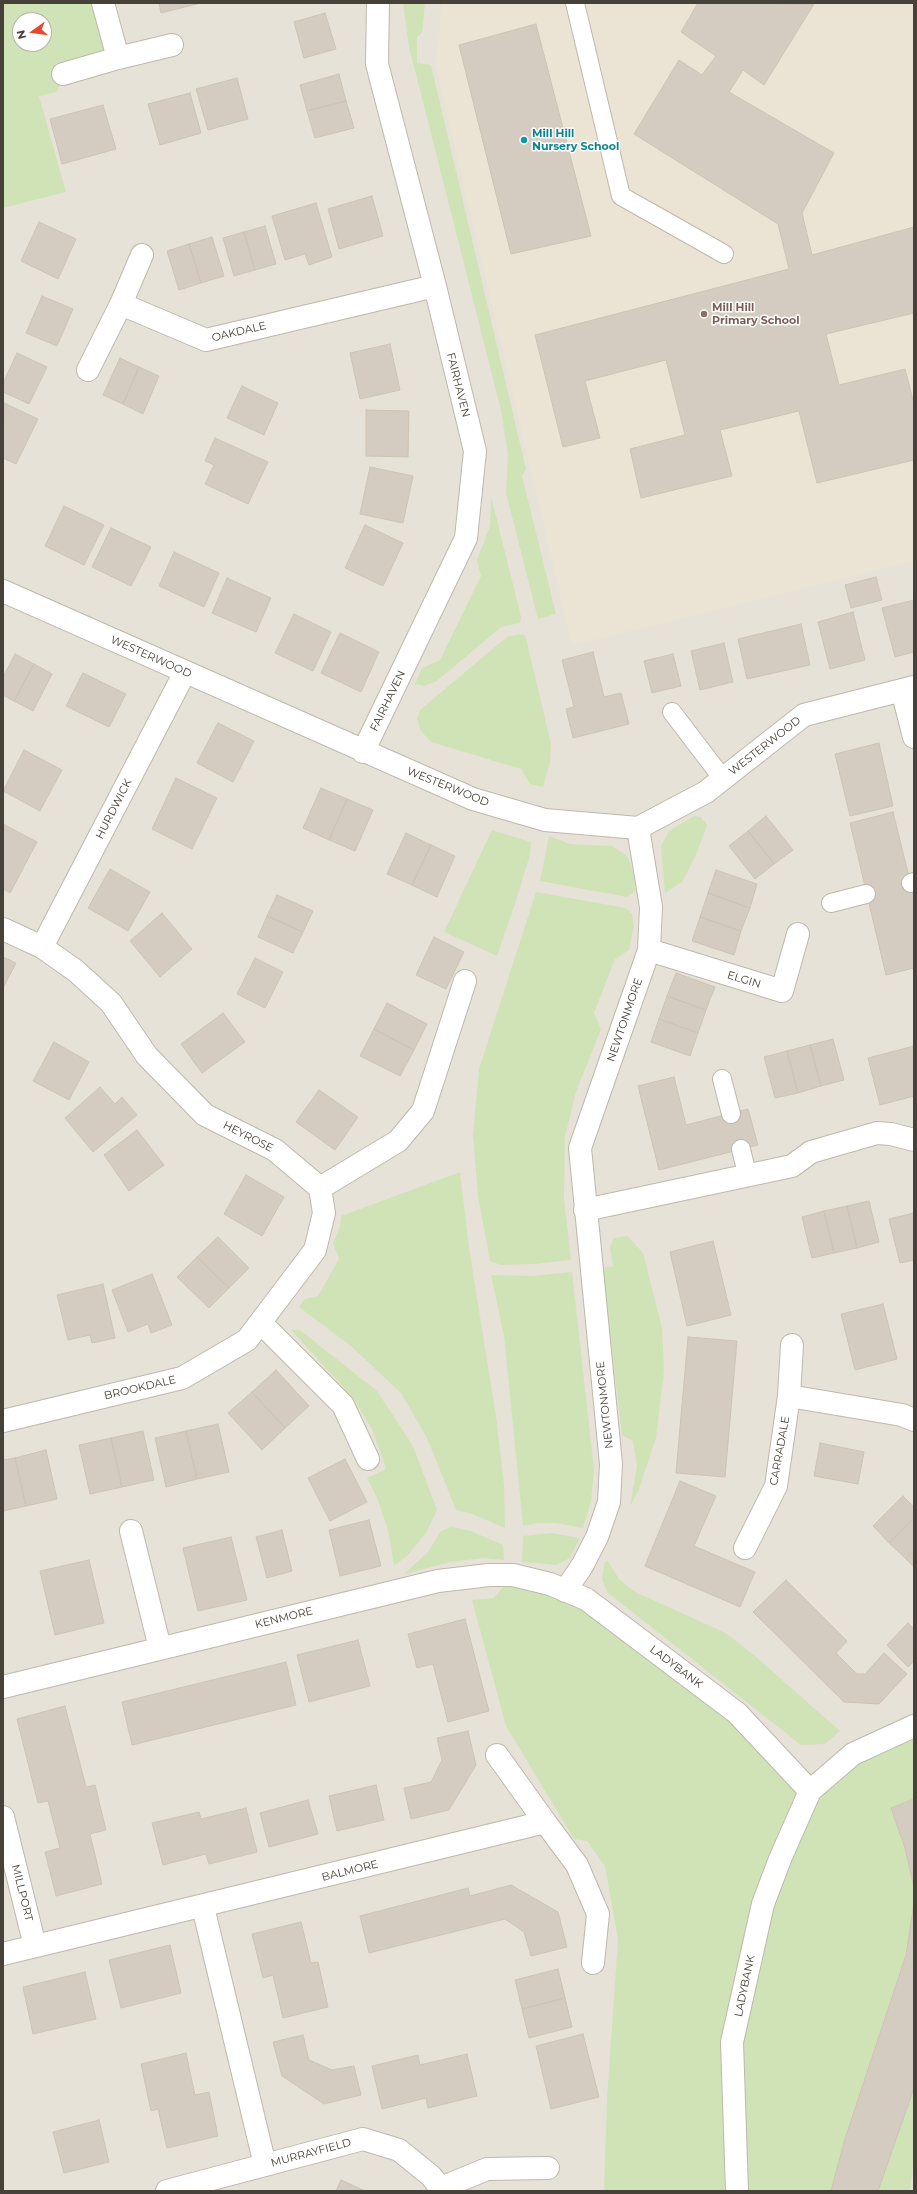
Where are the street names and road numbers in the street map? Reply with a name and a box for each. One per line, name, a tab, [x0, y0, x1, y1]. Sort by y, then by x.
street label: OAKDALE	[210, 319, 268, 345]
street label: FAIRHAVEN	[444, 351, 472, 419]
street label: WESTERWOOD	[108, 633, 194, 681]
street label: FAIRHAVEN	[368, 668, 408, 734]
street label: WESTERWOOD	[727, 714, 803, 778]
street label: WESTERWOOD	[405, 765, 491, 809]
street label: HURDWICK	[93, 777, 135, 841]
street label: ELGIN	[726, 969, 762, 991]
street label: NEWTONMORE	[604, 976, 646, 1064]
street label: HEYROSE	[221, 1119, 275, 1155]
street label: NEWTONMORE	[594, 1361, 616, 1449]
street label: BROOKDALE	[103, 1373, 177, 1403]
street label: CARRADALE	[767, 1415, 793, 1487]
street label: KENMORE	[254, 1604, 314, 1632]
street label: LADYBANK	[647, 1643, 705, 1691]
street label: BALMORE	[320, 1858, 380, 1884]
street label: MILLPORT	[9, 1863, 35, 1923]
street label: LADYBANK	[732, 1954, 758, 2018]
street label: MURRAYFIELD	[269, 2136, 353, 2170]

